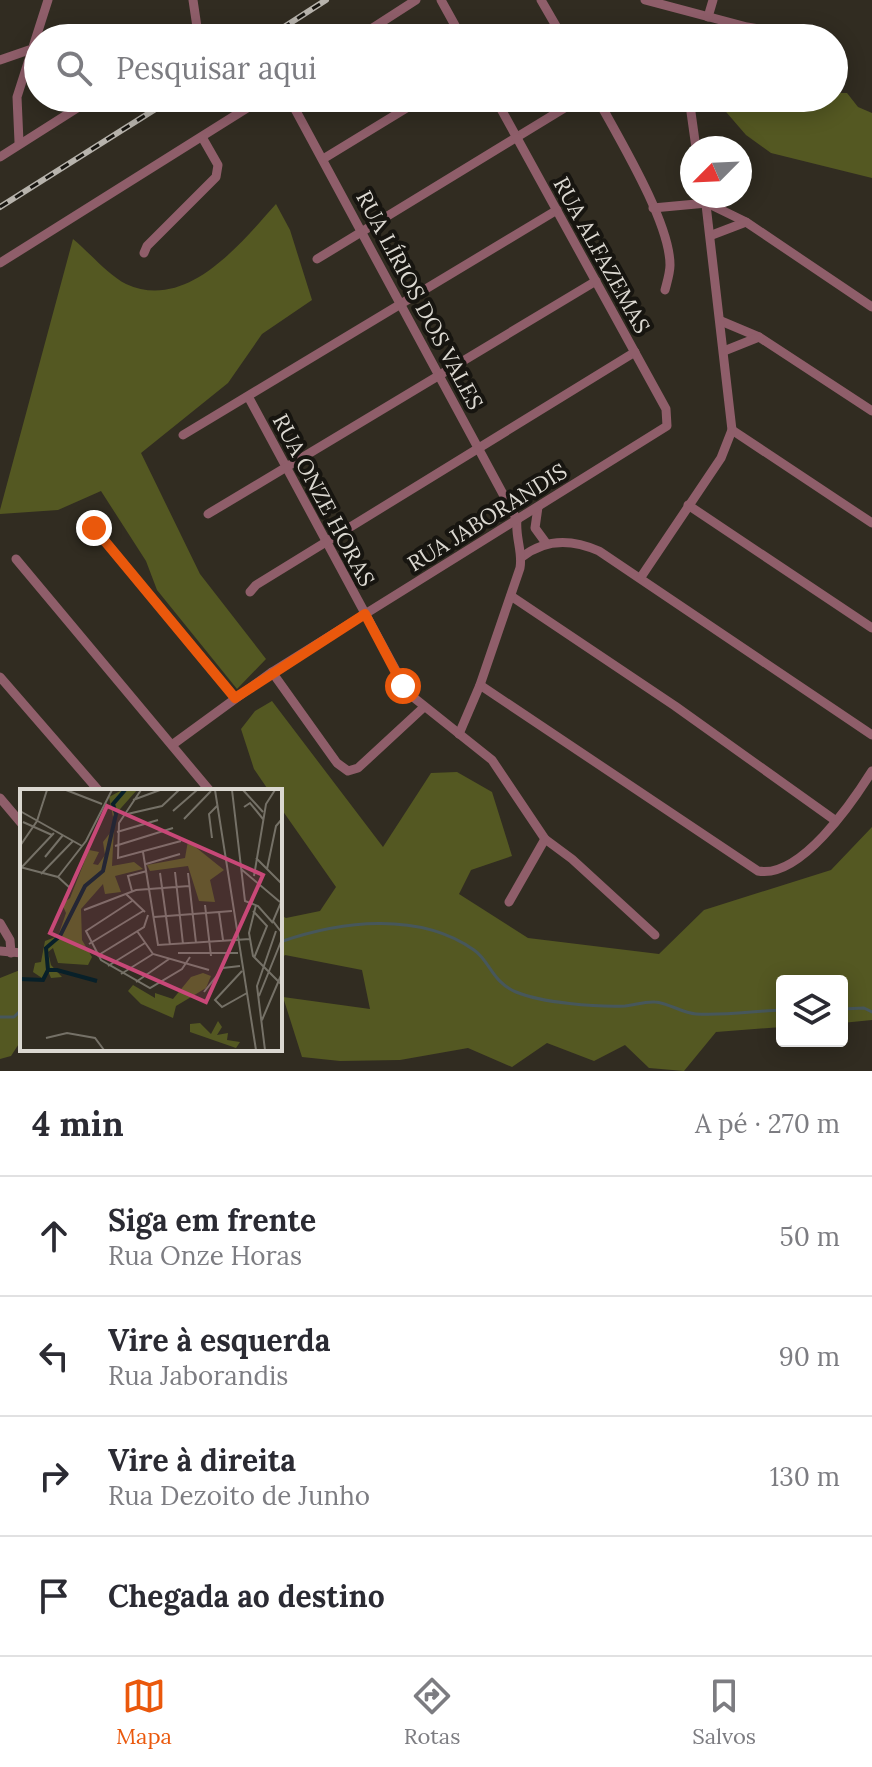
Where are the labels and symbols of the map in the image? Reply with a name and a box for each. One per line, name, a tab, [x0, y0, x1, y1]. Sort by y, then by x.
north arrow	[680, 136, 752, 208]
street label: RUA ALFAZEMAS	[547, 172, 657, 338]
street label: RUA LÍRIOS DOS VALES	[350, 186, 490, 414]
street label: RUA ONZE HORAS	[267, 409, 381, 591]
street label: RUA JABORANDIS	[402, 457, 572, 577]
route end	[76, 510, 112, 546]
route start	[385, 668, 421, 704]
inset map	[20, 789, 282, 1051]

